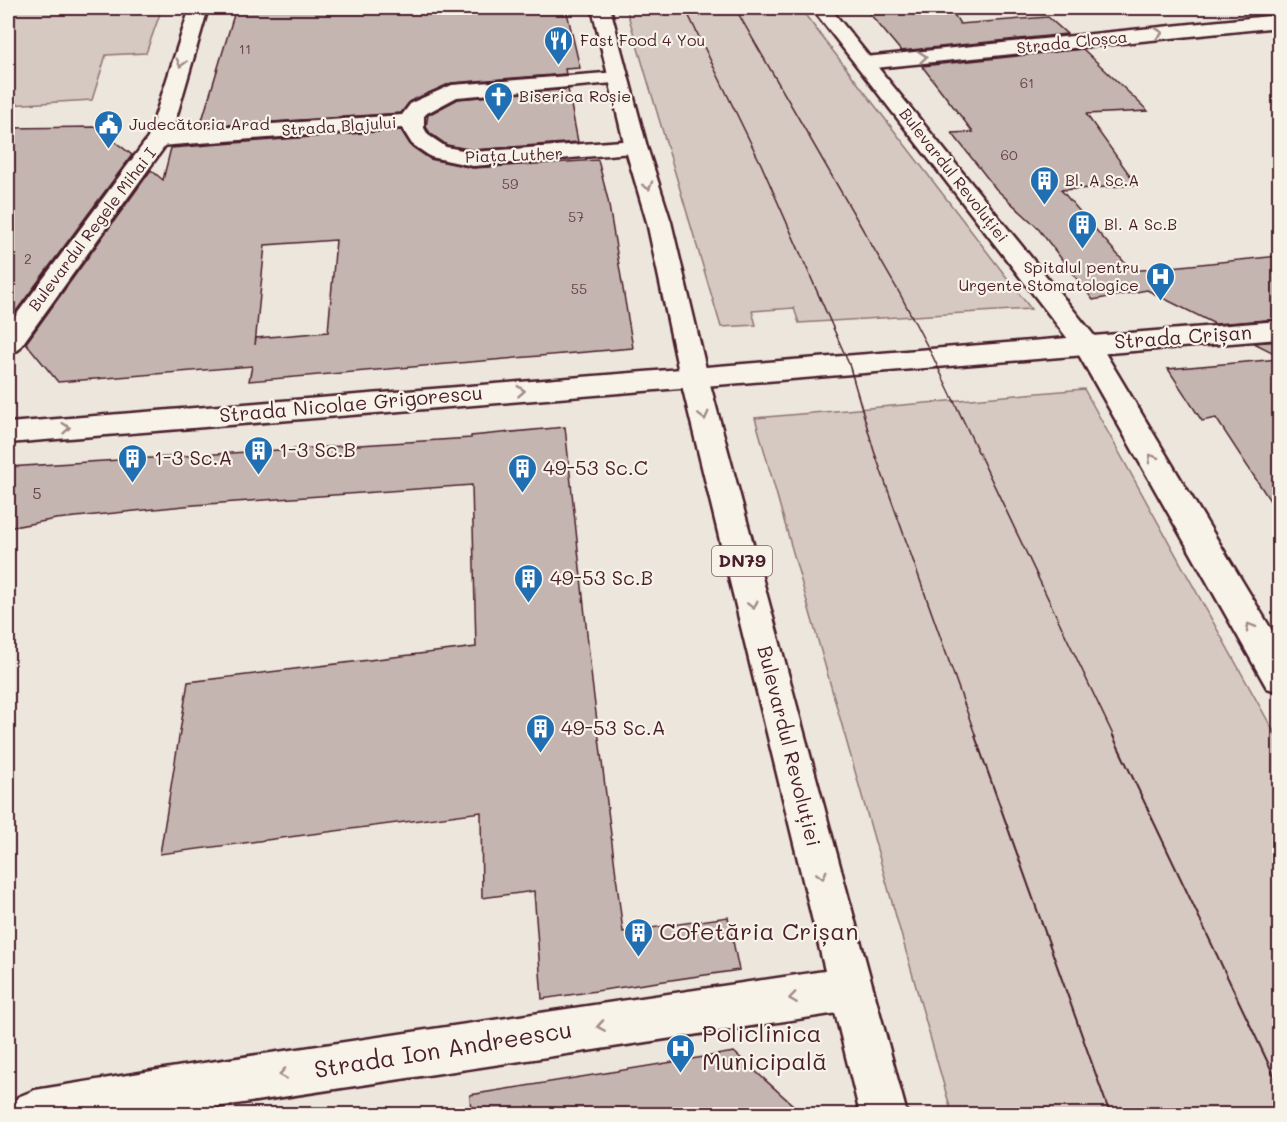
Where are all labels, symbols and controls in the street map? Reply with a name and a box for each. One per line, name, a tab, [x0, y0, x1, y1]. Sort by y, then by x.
restaurant icon: Fast Food 4 You	[543, 24, 575, 66]
street label: Strada Cloșca	[1015, 25, 1129, 59]
one-way arrow	[1155, 27, 1164, 40]
place label: Fast Food 4 You	[580, 29, 705, 50]
house number: 11	[239, 39, 251, 58]
one-way arrow	[919, 51, 928, 64]
one-way arrow	[176, 57, 188, 68]
house number: 61	[1020, 73, 1034, 92]
church icon: Biserica Roșie	[482, 80, 514, 122]
place label: Biserica Roșie	[519, 85, 631, 107]
street label: Bulevardul Revoluției	[895, 103, 1013, 247]
public building icon: Judecătoria Arad	[92, 108, 124, 150]
street label: Strada Blajului	[281, 111, 397, 140]
place label: Judecătoria Arad	[129, 113, 270, 134]
street label: Piața Luther	[465, 142, 563, 168]
street label: Bulevardul Regele Mihai I	[23, 143, 160, 315]
house number: 60	[1000, 145, 1018, 164]
building icon: Bl. A Sc.A	[1028, 164, 1060, 206]
place label: Bl. A Sc.A	[1065, 169, 1139, 190]
house number: 59	[502, 174, 518, 193]
one-way arrow	[641, 180, 653, 191]
house number: 57	[568, 207, 584, 226]
building icon: Bl. A Sc.B	[1067, 208, 1099, 250]
place label: Bl. A Sc.B	[1104, 213, 1177, 234]
house number: 2	[24, 249, 32, 268]
place label: Spitalul pentru Urgente Stomatologice	[958, 256, 1139, 295]
hospital icon: Spitalul pentru Urgente Stomatologice	[1144, 260, 1176, 302]
house number: 55	[571, 279, 587, 298]
street label: Strada Crișan	[1113, 318, 1253, 355]
street label: Strada Nicolae Grigorescu	[218, 379, 484, 427]
one-way arrow	[517, 385, 526, 398]
one-way arrow	[697, 411, 710, 421]
one-way arrow	[61, 422, 70, 435]
building icon: 1-3 Sc.B	[242, 434, 274, 476]
place label: 1-3 Sc.B	[279, 436, 356, 462]
building icon: 1-3 Sc.A	[117, 442, 149, 484]
place label: 1-3 Sc.A	[154, 444, 232, 470]
building icon: 49-53 Sc.C	[506, 452, 538, 494]
place label: 49-53 Sc.C	[543, 454, 648, 480]
one-way arrow	[1148, 454, 1160, 464]
house number: 5	[32, 482, 42, 503]
road number: DN79	[712, 546, 772, 576]
building icon: 49-53 Sc.B	[513, 562, 545, 604]
place label: 49-53 Sc.B	[550, 564, 653, 590]
one-way arrow	[745, 600, 758, 610]
one-way arrow	[1246, 623, 1257, 633]
street label: Bulevardul Revoluției	[751, 643, 827, 849]
building icon: 49-53 Sc.A	[524, 712, 556, 754]
place label: 49-53 Sc.A	[561, 714, 666, 740]
one-way arrow	[815, 869, 827, 880]
place label: Cofetăria Crișan	[659, 915, 859, 947]
building icon: Cofetăria Crișan	[622, 916, 654, 958]
one-way arrow	[789, 991, 798, 1003]
street label: Strada Ion Andreescu	[312, 1013, 574, 1084]
place label: Policlinica Municipală	[702, 1017, 827, 1076]
one-way arrow	[596, 1020, 605, 1032]
hospital icon: Policlinica Municipală	[665, 1032, 697, 1074]
one-way arrow	[278, 1068, 288, 1080]

